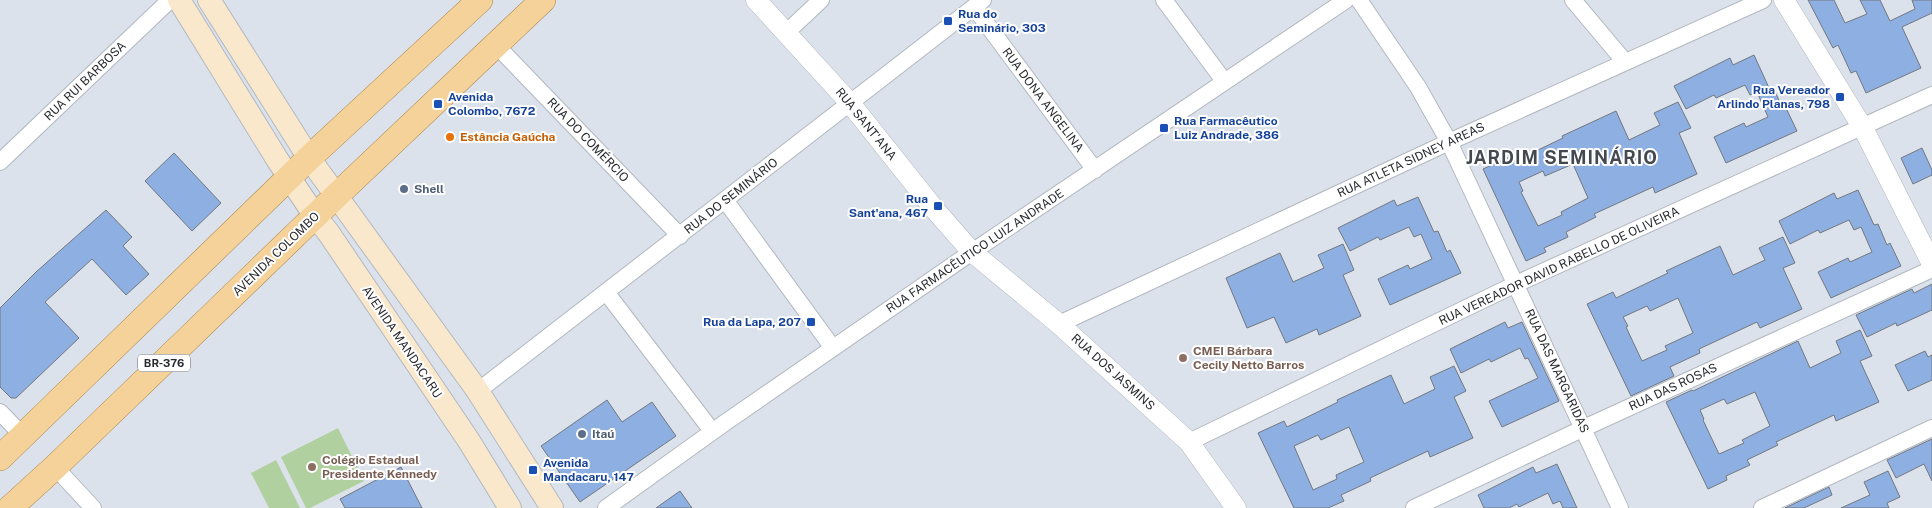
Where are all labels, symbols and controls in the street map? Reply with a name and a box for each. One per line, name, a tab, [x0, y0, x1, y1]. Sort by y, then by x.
place label: Rua do Seminário, 303	[958, 7, 1046, 35]
marker: Rua do Seminário, 303	[942, 15, 954, 27]
street label: RUA RUI BARBOSA	[41, 38, 129, 123]
street label: RUA DONA ANGELINA	[999, 45, 1087, 155]
place label: Rua Vereador Arlindo Planas, 798	[1717, 83, 1830, 111]
street label: RUA SANT'ANA	[833, 85, 900, 163]
place label: Avenida Colombo, 7672	[448, 90, 536, 118]
marker: Rua Vereador Arlindo Planas, 798	[1834, 91, 1846, 103]
street label: RUA DO COMÉRCIO	[544, 95, 632, 185]
marker: Avenida Colombo, 7672	[432, 98, 444, 110]
place label: Rua Farmacêutico Luiz Andrade, 386	[1174, 114, 1279, 142]
street label: RUA ATLETA SIDNEY AREAS	[1335, 120, 1487, 200]
marker: Rua Farmacêutico Luiz Andrade, 386	[1158, 122, 1170, 134]
place label: Estância Gaúcha	[460, 130, 556, 144]
marker: Estância Gaúcha	[444, 131, 456, 143]
district label: JARDIM SEMINÁRIO	[1466, 146, 1658, 168]
street label: RUA DO SEMINÁRIO	[681, 155, 781, 237]
place label: Shell	[414, 182, 444, 196]
marker: Shell	[398, 183, 410, 195]
street label: RUA FARMACÊUTICO LUIZ ANDRADE	[884, 186, 1066, 316]
place label: Rua Sant'ana, 467	[849, 192, 928, 220]
marker: Rua Sant'ana, 467	[932, 200, 944, 212]
street label: RUA VEREADOR DAVID RABELLO DE OLIVEIRA	[1436, 204, 1682, 328]
street label: AVENIDA COLOMBO	[230, 209, 322, 299]
street label: AVENIDA MANDACARU	[359, 283, 445, 401]
street label: RUA DAS MARGARIDAS	[1522, 307, 1592, 435]
place label: Rua da Lapa, 207	[703, 315, 801, 329]
marker: Rua da Lapa, 207	[805, 316, 817, 328]
street label: RUA DOS JASMINS	[1069, 331, 1157, 413]
place label: CMEI Bárbara Cecily Netto Barros	[1193, 344, 1304, 372]
marker: CMEI Bárbara Cecily Netto Barros	[1177, 352, 1189, 364]
road number: BR-376	[138, 354, 190, 372]
street label: RUA DAS ROSAS	[1627, 360, 1719, 414]
place label: Itaú	[592, 427, 614, 441]
marker: Itaú	[576, 428, 588, 440]
place label: Colégio Estadual Presidente Kennedy	[322, 453, 437, 481]
place label: Avenida Mandacaru, 147	[543, 456, 634, 484]
marker: Colégio Estadual Presidente Kennedy	[306, 461, 318, 473]
marker: Avenida Mandacaru, 147	[527, 464, 539, 476]

